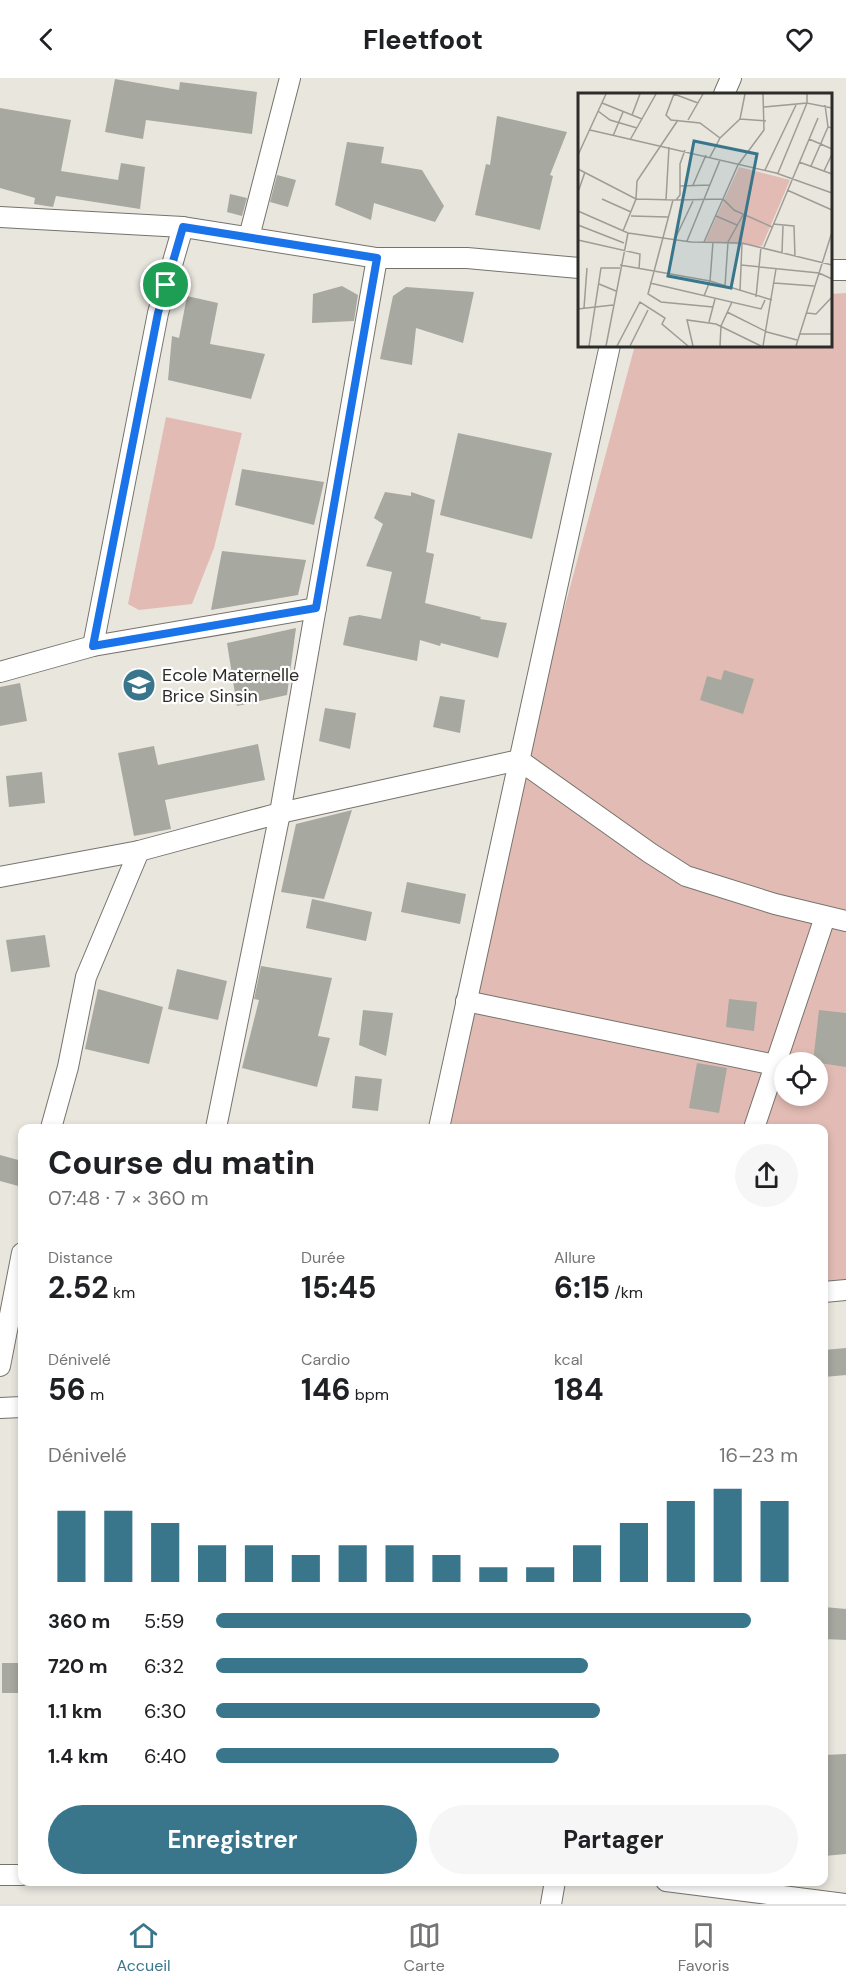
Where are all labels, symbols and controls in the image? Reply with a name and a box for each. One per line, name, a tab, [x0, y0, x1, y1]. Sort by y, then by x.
text: Fleetfoot	[363, 22, 483, 57]
icon: back	[30, 23, 63, 56]
icon: heart	[783, 23, 816, 56]
inset map	[578, 93, 831, 346]
pin	[140, 259, 191, 310]
icon: arrive	[149, 268, 182, 301]
place label: Ecole Maternelle Brice Sinsin	[162, 663, 299, 708]
school or university icon: Ecole Maternelle Brice Sinsin	[121, 667, 157, 703]
map controls	[774, 1052, 828, 1106]
button: locate	[774, 1052, 828, 1106]
text: Course du matin	[48, 1141, 315, 1184]
button: share	[735, 1144, 798, 1207]
text: 07:48 · 7 × 360 m	[48, 1185, 209, 1211]
text: Distance	[48, 1247, 113, 1268]
text: Durée	[301, 1247, 345, 1268]
text: Allure	[554, 1247, 596, 1268]
text: 2.52	[48, 1268, 109, 1307]
text: 15:45	[301, 1268, 376, 1307]
text: 6:15	[554, 1268, 610, 1307]
text: km	[109, 1282, 135, 1303]
text: /km	[610, 1282, 643, 1303]
text: Dénivelé	[48, 1349, 111, 1370]
text: Cardio	[301, 1349, 350, 1370]
text: kcal	[554, 1349, 583, 1370]
text: 56	[48, 1370, 86, 1409]
text: 146	[301, 1370, 350, 1409]
text: 184	[554, 1370, 603, 1409]
text: m	[86, 1384, 104, 1405]
text: bpm	[350, 1384, 389, 1405]
text: Dénivelé	[48, 1442, 127, 1468]
text: 16–23 m	[719, 1442, 798, 1468]
text: 360 m	[48, 1608, 110, 1634]
text: 5:59	[144, 1608, 184, 1634]
text: 720 m	[48, 1653, 108, 1679]
text: 6:32	[144, 1653, 184, 1679]
text: 1.1 km	[48, 1698, 102, 1724]
text: 6:30	[144, 1698, 186, 1724]
text: 1.4 km	[48, 1743, 108, 1769]
text: 6:40	[144, 1743, 186, 1769]
button: Enregistrer	[48, 1805, 417, 1874]
button: Partager	[429, 1805, 798, 1874]
tab: Accueil	[116, 1919, 171, 1976]
tab: Carte	[404, 1919, 445, 1976]
tab: Favoris	[678, 1919, 730, 1976]

